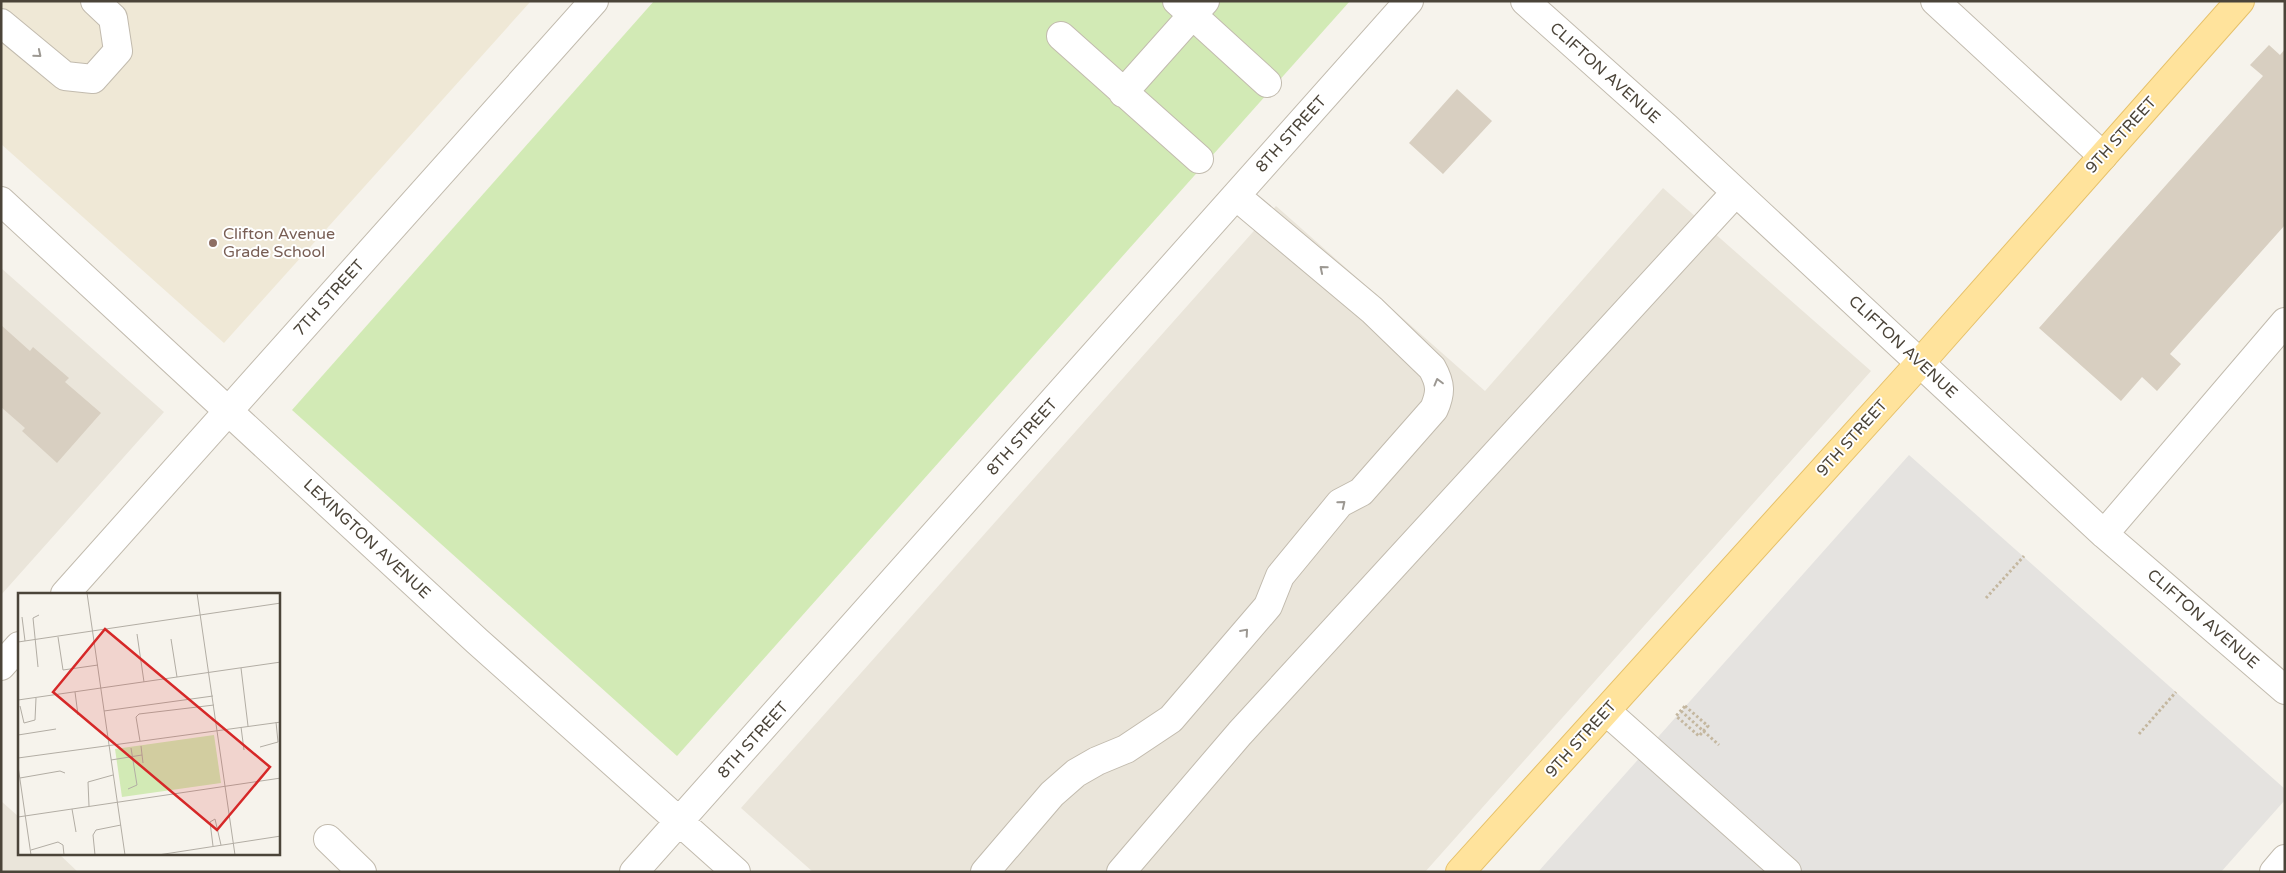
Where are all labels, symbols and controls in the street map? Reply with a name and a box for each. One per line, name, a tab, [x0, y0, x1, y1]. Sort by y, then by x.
street label: CLIFTON AVENUE	[1546, 18, 1664, 128]
one-way arrow	[33, 49, 42, 58]
street label: 8TH STREET	[1251, 91, 1331, 177]
street label: 9TH STREET	[2081, 92, 2161, 178]
place label: Clifton Avenue Grade School	[223, 224, 335, 262]
marker: Clifton Avenue Grade School	[207, 237, 219, 249]
street label: 7TH STREET	[289, 255, 369, 341]
one-way arrow	[1320, 266, 1329, 275]
street label: CLIFTON AVENUE	[1844, 291, 1962, 403]
one-way arrow	[1433, 377, 1444, 386]
street label: 8TH STREET	[982, 394, 1062, 480]
street label: 9TH STREET	[1812, 395, 1892, 481]
street label: LEXINGTON AVENUE	[299, 475, 435, 603]
one-way arrow	[1336, 502, 1345, 510]
street label: CLIFTON AVENUE	[2143, 565, 2263, 673]
inset map	[18, 593, 280, 856]
one-way arrow	[1239, 629, 1248, 638]
street label: 9TH STREET	[1541, 696, 1621, 782]
street label: 8TH STREET	[713, 697, 793, 783]

